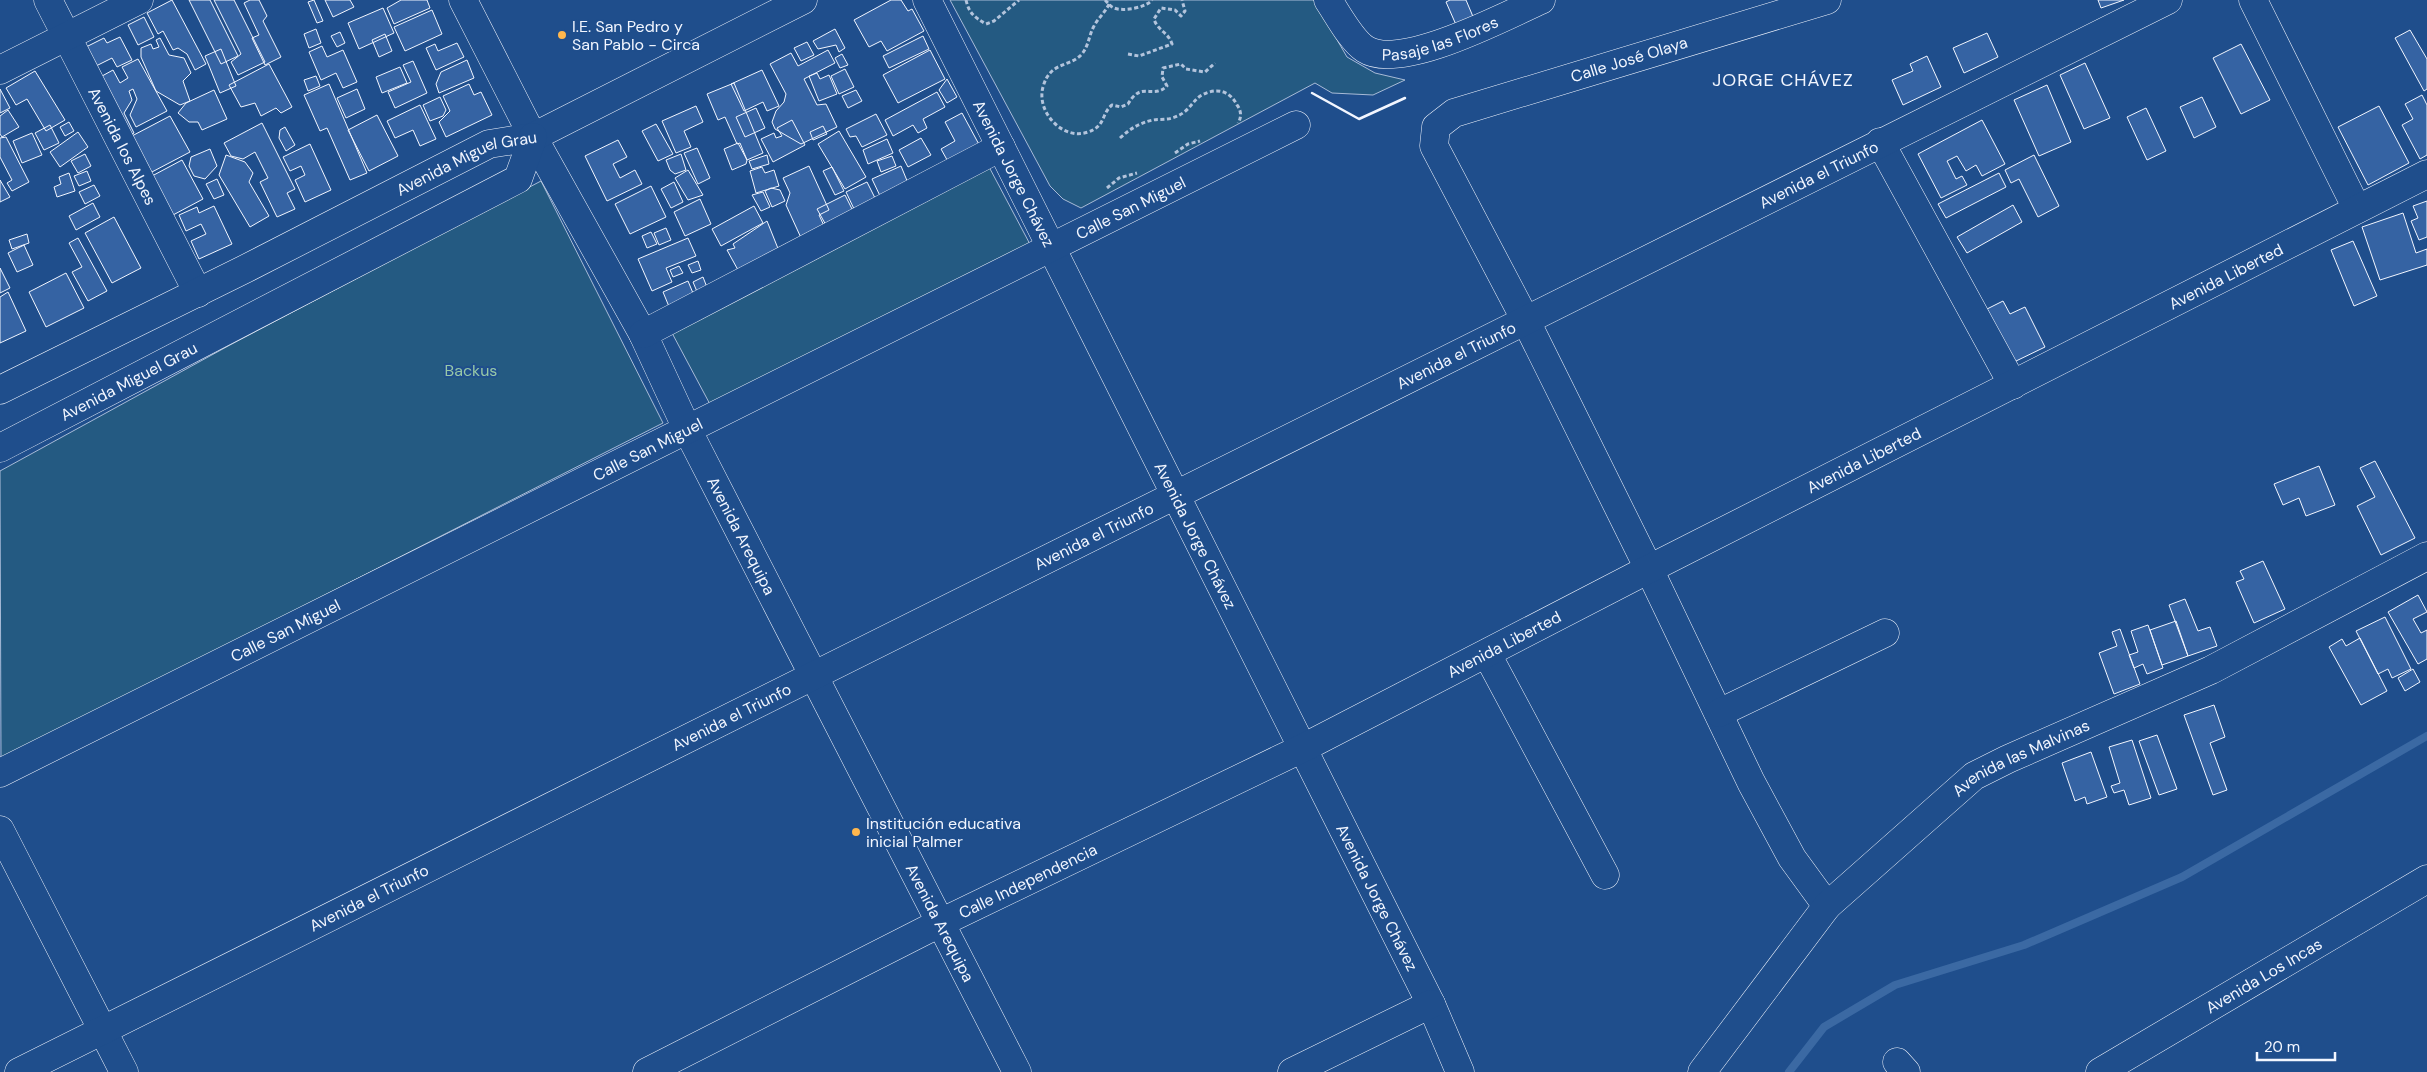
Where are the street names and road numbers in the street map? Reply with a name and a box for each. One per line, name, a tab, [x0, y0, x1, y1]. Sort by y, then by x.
street label: Pasaje las Flores	[1382, 11, 1502, 66]
street label: Calle José Olaya	[1568, 32, 1690, 87]
street label: Avenida los Alpes	[83, 84, 161, 209]
street label: Avenida Jorge Chávez	[968, 97, 1059, 251]
street label: Avenida Miguel Grau	[393, 127, 538, 201]
street label: Avenida el Triunfo	[1756, 136, 1882, 213]
street label: Calle San Miguel	[1072, 172, 1189, 244]
street label: Avenida Liberted	[2165, 239, 2287, 314]
street label: Avenida el Triunfo	[1393, 317, 1520, 394]
street label: Avenida Miguel Grau	[57, 337, 201, 426]
street label: Calle San Miguel	[589, 413, 706, 486]
street label: Avenida Liberted	[1803, 423, 1925, 498]
street label: Avenida Jorge Chávez	[1150, 459, 1241, 613]
street label: Avenida Arequipa	[702, 473, 780, 599]
street label: Avenida el Triunfo	[1031, 498, 1157, 575]
street label: Calle San Miguel	[227, 595, 344, 667]
street label: Avenida Liberted	[1444, 606, 1565, 683]
street label: Avenida el Triunfo	[668, 679, 795, 756]
street label: Avenida las Malvinas	[1948, 715, 2093, 801]
street label: Avenida Jorge Chávez	[1331, 820, 1423, 975]
street label: Calle Independencia	[955, 839, 1100, 923]
street label: Avenida el Triunfo	[306, 859, 432, 936]
street label: Avenida Arequipa	[901, 860, 979, 986]
street label: Avenida Los Incas	[2202, 933, 2326, 1018]

